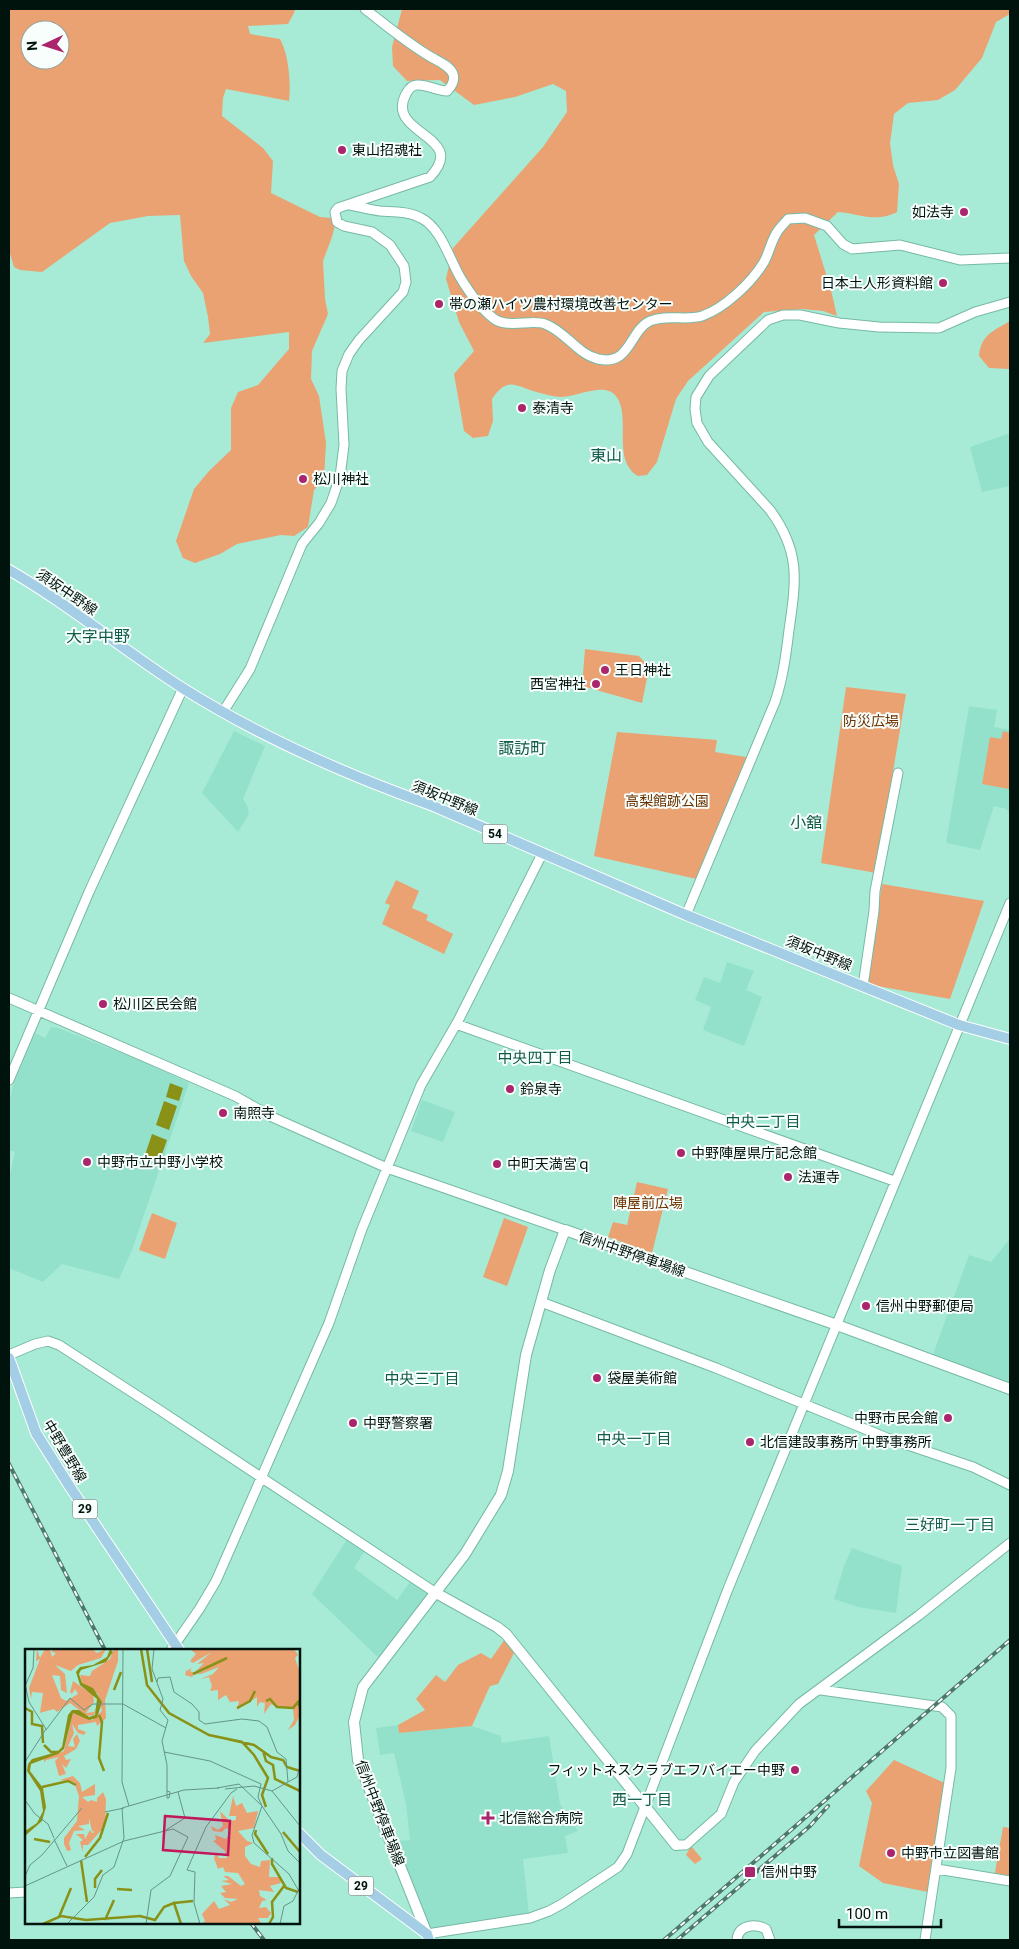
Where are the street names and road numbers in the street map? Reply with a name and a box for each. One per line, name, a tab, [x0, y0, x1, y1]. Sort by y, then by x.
street label: 須坂中野線	[34, 566, 100, 618]
street label: 須坂中野線	[410, 777, 480, 819]
road number: 54	[482, 824, 508, 844]
street label: 須坂中野線	[784, 932, 854, 974]
street label: 信州中野停車場線	[576, 1228, 688, 1280]
street label: 中野豊野線	[40, 1417, 90, 1485]
road number: 29	[72, 1500, 98, 1518]
street label: 信州中野停車場線	[352, 1758, 408, 1868]
road number: 29	[348, 1876, 374, 1895]

